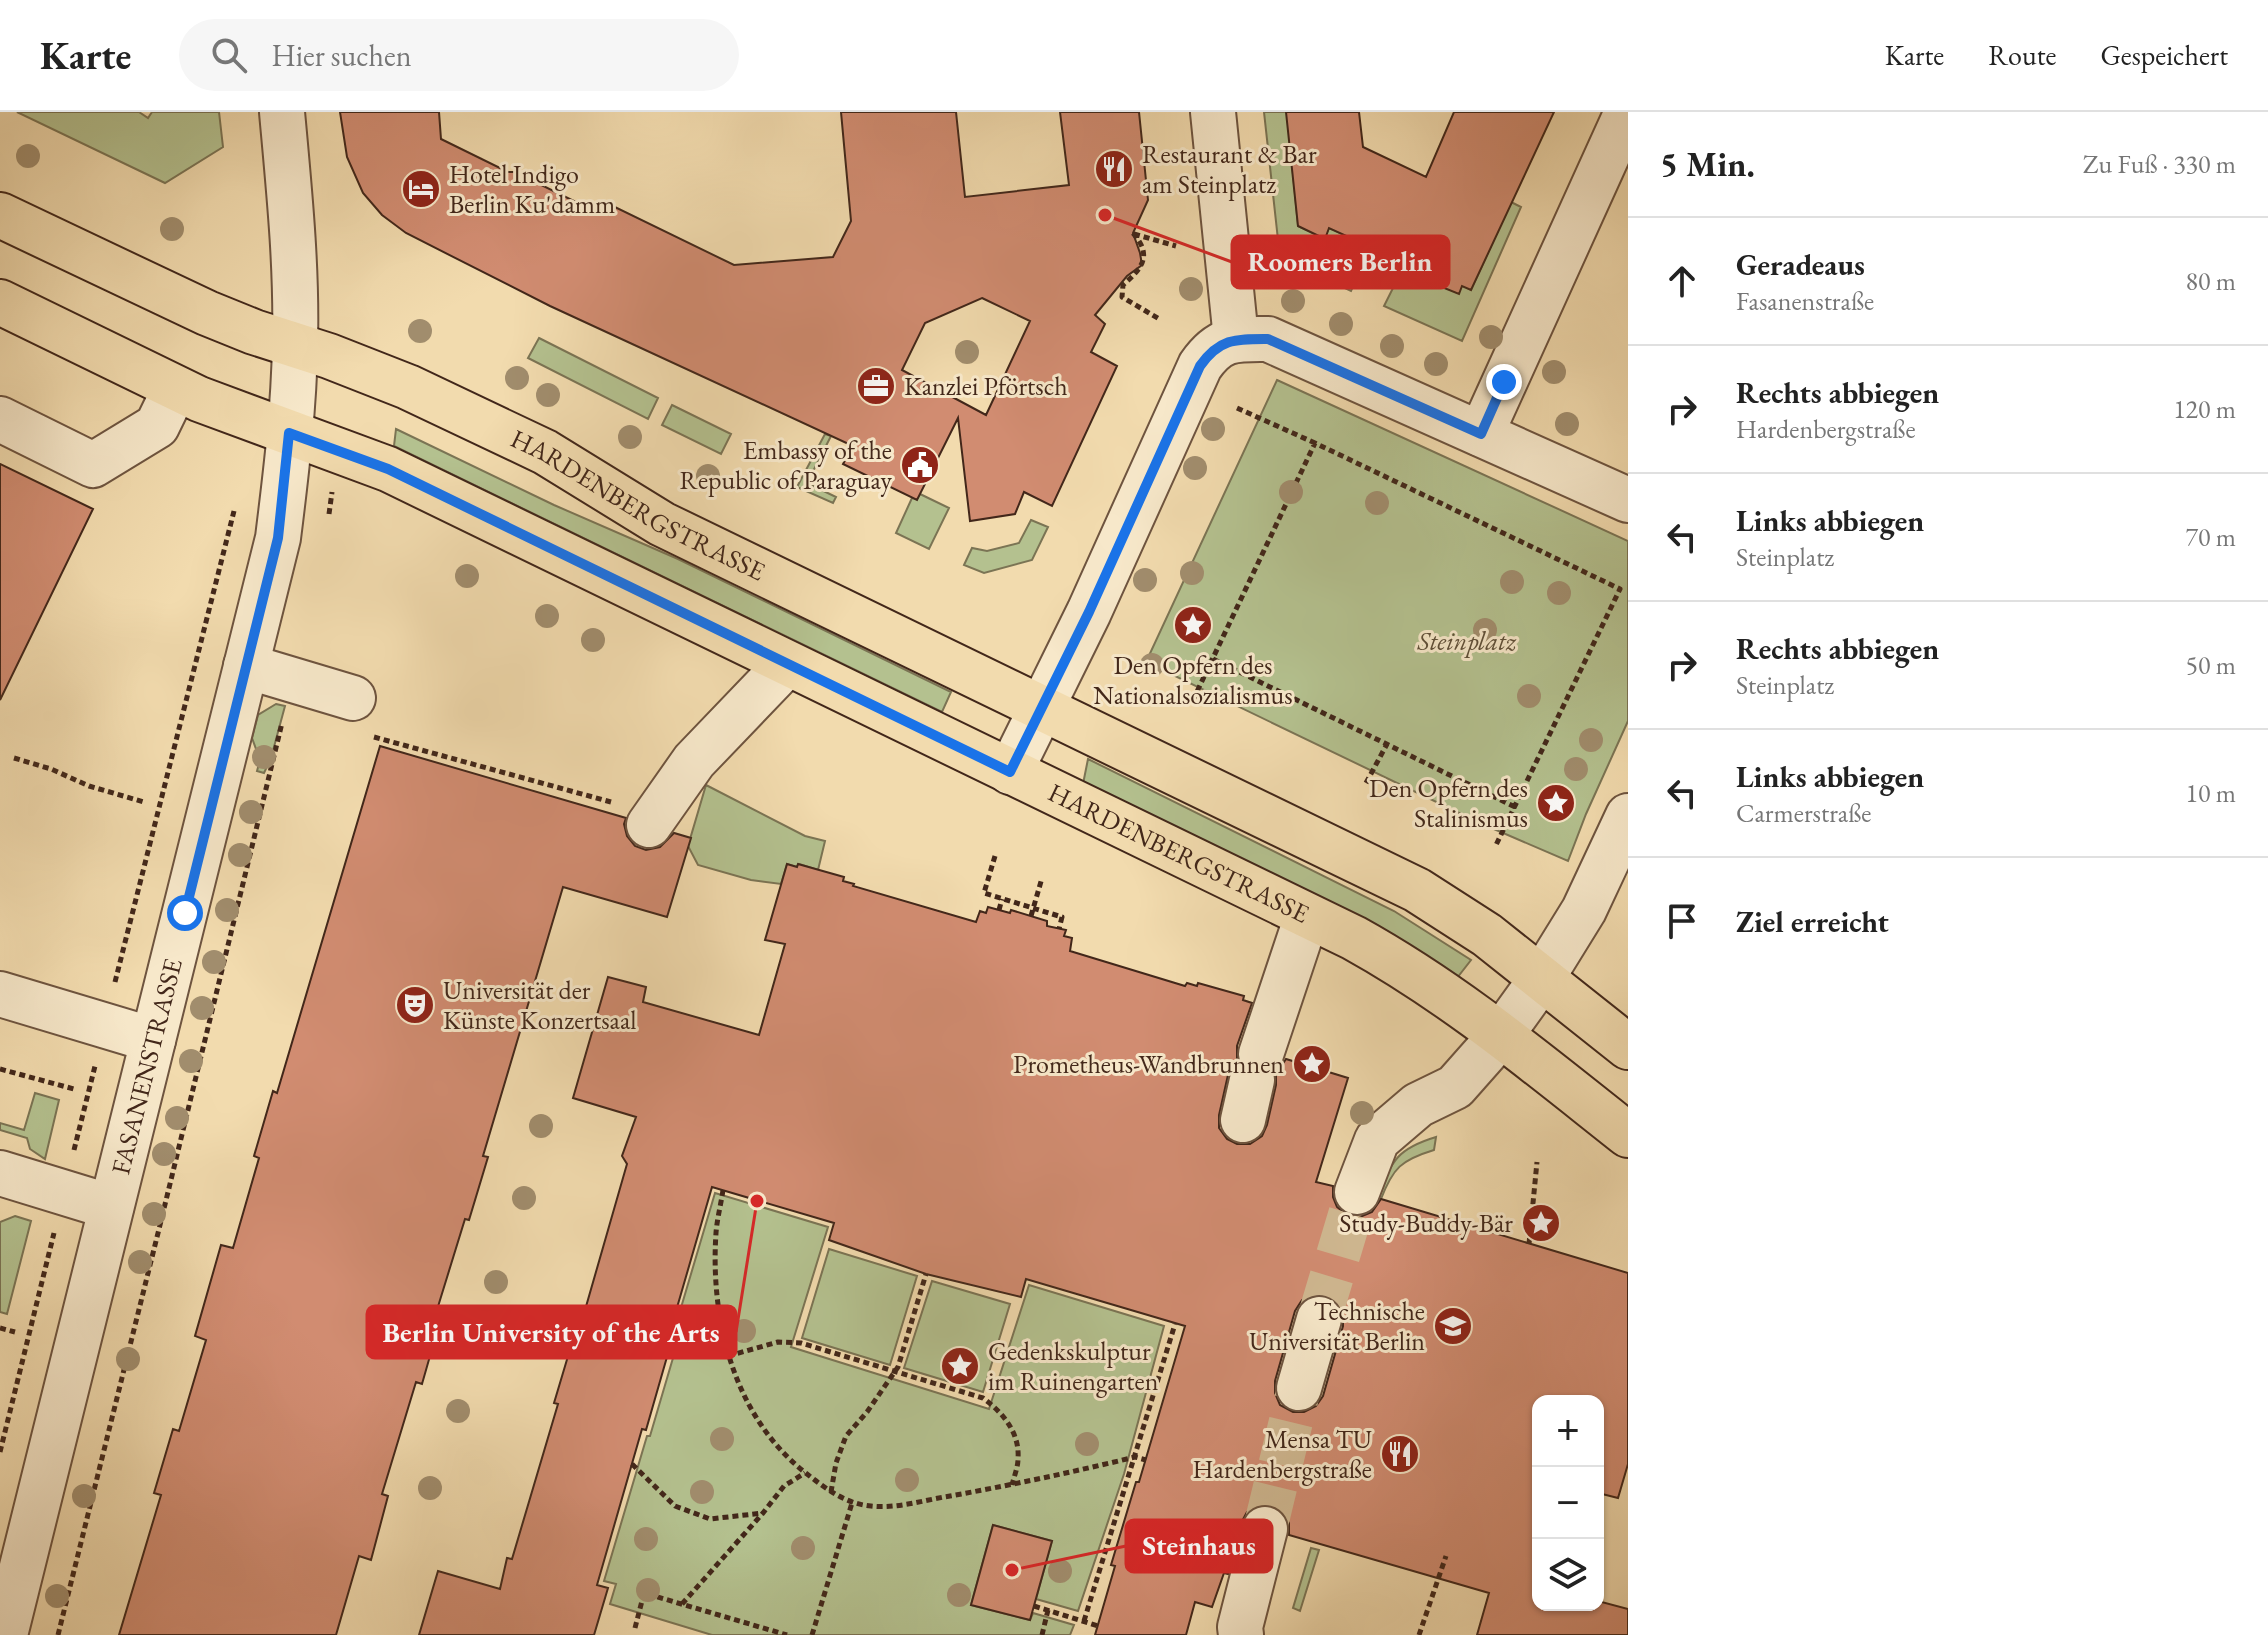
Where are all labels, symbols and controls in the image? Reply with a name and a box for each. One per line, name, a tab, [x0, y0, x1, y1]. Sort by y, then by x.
search box	[179, 19, 739, 91]
text: Karte	[40, 31, 131, 80]
icon: search	[207, 33, 251, 77]
text: Hier suchen	[271, 36, 412, 75]
text: Karte	[1885, 37, 1944, 73]
text: Route	[1988, 37, 2056, 73]
text: Gespeichert	[2100, 37, 2228, 73]
place label: Restaurant & Bar am Steinplatz	[1142, 137, 1317, 201]
text: 5 Min.	[1660, 142, 1755, 186]
text: Zu Fuß · 330 m	[2083, 147, 2236, 181]
restaurant icon: Restaurant & Bar am Steinplatz	[1093, 148, 1135, 190]
place label: Hotel Indigo Berlin Ku'damm	[449, 157, 615, 221]
hotel icon: Hotel Indigo Berlin Ku'damm	[400, 168, 442, 210]
callout: Roomers Berlin	[1232, 236, 1449, 288]
text: Roomers Berlin	[1248, 243, 1433, 279]
text: Geradeaus	[1736, 245, 1865, 284]
icon: ahead	[1660, 259, 1704, 303]
text: 80 m	[2186, 264, 2236, 298]
text: Fasanenstraße	[1736, 284, 1874, 318]
route end	[1486, 364, 1522, 400]
office icon: Kanzlei Pförtsch	[855, 365, 897, 407]
place label: Kanzlei Pförtsch	[904, 369, 1068, 403]
text: Rechts abbiegen	[1736, 373, 1939, 412]
icon: right	[1660, 387, 1704, 431]
text: 120 m	[2173, 392, 2236, 426]
text: Hardenbergstraße	[1736, 412, 1916, 446]
street label: HARDENBERGSTRASSE	[505, 421, 771, 589]
place label: Embassy of the Republic of Paraguay	[679, 433, 893, 497]
public building icon: Embassy of the Republic of Paraguay	[899, 444, 941, 486]
text: Links abbiegen	[1736, 501, 1924, 540]
icon: left	[1660, 515, 1704, 559]
text: 70 m	[2186, 520, 2236, 554]
text: Steinplatz	[1736, 540, 1834, 574]
place icon: Den Opfern des Nationalsozialismus	[1172, 604, 1214, 646]
park label: Steinplatz	[1417, 624, 1517, 658]
text: Rechts abbiegen	[1736, 629, 1939, 668]
icon: right	[1660, 643, 1704, 687]
place label: Den Opfern des Nationalsozialismus	[1093, 648, 1293, 712]
text: 50 m	[2186, 648, 2236, 682]
text: Steinplatz	[1736, 668, 1834, 702]
text: Links abbiegen	[1736, 757, 1924, 796]
place label: Den Opfern des Stalinismus	[1369, 771, 1528, 835]
icon: left	[1660, 771, 1704, 815]
street label: HARDENBERGSTRASSE	[1043, 775, 1315, 931]
text: 10 m	[2186, 776, 2236, 810]
place icon: Den Opfern des Stalinismus	[1535, 782, 1577, 824]
text: Carmerstraße	[1736, 796, 1871, 830]
route start	[167, 895, 203, 931]
icon: arrive	[1660, 899, 1704, 943]
text: Ziel erreicht	[1736, 902, 1889, 941]
street label: FASANENSTRASSE	[103, 955, 190, 1178]
place label: Universität der Künste Konzertsaal	[443, 973, 637, 1037]
theatre icon: Universität der Künste Konzertsaal	[394, 984, 436, 1026]
place icon: Prometheus-Wandbrunnen	[1291, 1043, 1333, 1085]
place label: Prometheus-Wandbrunnen	[1013, 1047, 1284, 1081]
place icon: Study-Buddy-Bär	[1520, 1202, 1562, 1244]
place label: Study-Buddy-Bär	[1339, 1206, 1513, 1240]
place label: Technische Universität Berlin	[1249, 1294, 1425, 1358]
school or university icon: Technische Universität Berlin	[1432, 1305, 1474, 1347]
callout: Berlin University of the Arts	[367, 1306, 736, 1358]
text: Berlin University of the Arts	[382, 1314, 720, 1350]
place label: Gedenkskulptur im Ruinengarten	[988, 1334, 1159, 1398]
place icon: Gedenkskulptur im Ruinengarten	[939, 1345, 981, 1387]
map controls	[1532, 1395, 1604, 1611]
button: +	[1532, 1395, 1604, 1467]
place label: Mensa TU Hardenbergstraße	[1192, 1422, 1372, 1486]
restaurant icon: Mensa TU Hardenbergstraße	[1379, 1433, 1421, 1475]
button: −	[1532, 1467, 1604, 1539]
callout: Steinhaus	[1126, 1520, 1272, 1572]
text: Steinhaus	[1142, 1527, 1256, 1563]
button: layers	[1532, 1539, 1604, 1611]

